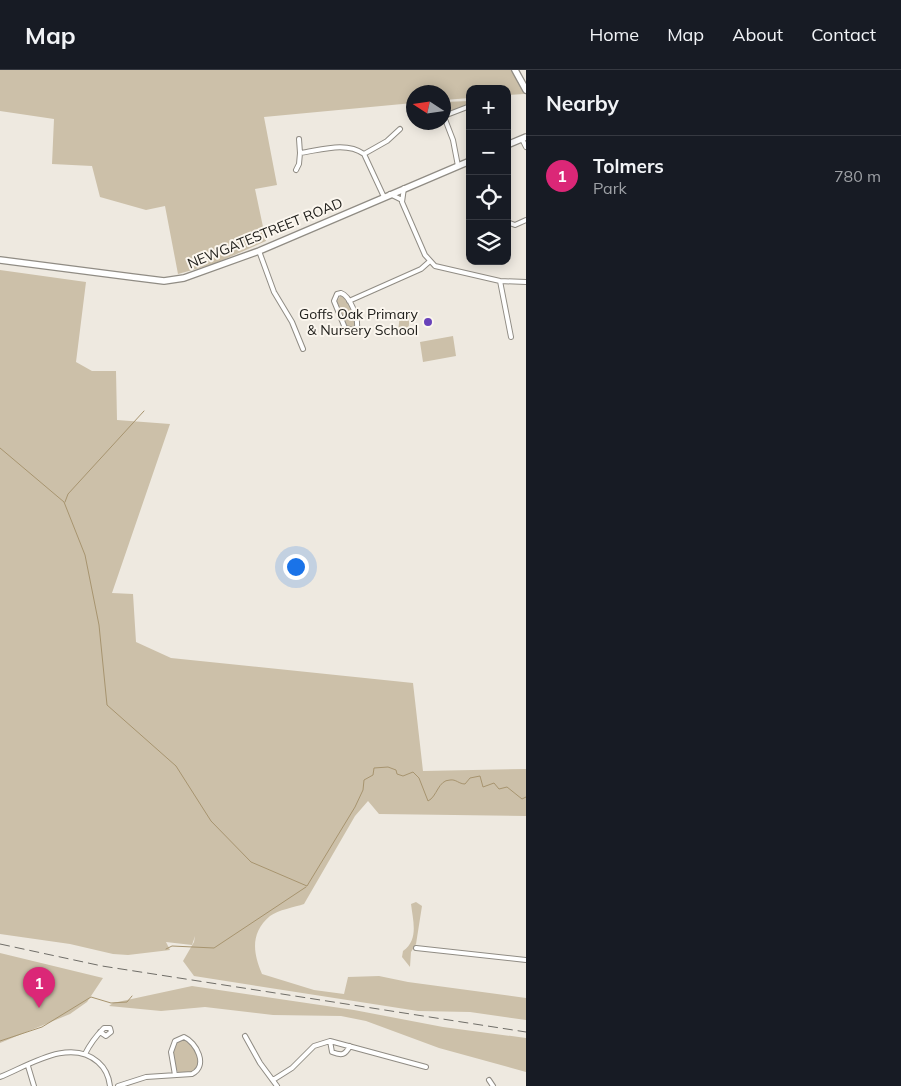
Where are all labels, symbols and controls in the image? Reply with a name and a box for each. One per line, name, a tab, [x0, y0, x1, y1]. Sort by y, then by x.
text: Map	[25, 20, 76, 50]
text: Home	[589, 23, 639, 46]
text: Map	[667, 23, 704, 46]
text: About	[732, 23, 783, 46]
text: Contact	[811, 23, 876, 46]
north arrow	[406, 85, 451, 130]
map controls	[466, 85, 511, 265]
button: +	[466, 85, 511, 130]
text: Nearby	[546, 90, 619, 116]
button: −	[466, 130, 511, 175]
text: Tolmers	[593, 154, 664, 178]
text: 1	[557, 166, 567, 186]
text: 780 m	[834, 166, 881, 186]
button: locate	[466, 175, 511, 220]
text: Park	[593, 178, 627, 198]
street label: NEWGATESTREET ROAD	[185, 194, 345, 272]
button: layers	[466, 220, 511, 265]
place label: Goffs Oak Primary & Nursery School	[299, 305, 419, 339]
marker: Goffs Oak Primary & Nursery School	[422, 316, 434, 328]
your location	[283, 554, 309, 580]
pin: 1	[23, 967, 55, 1008]

